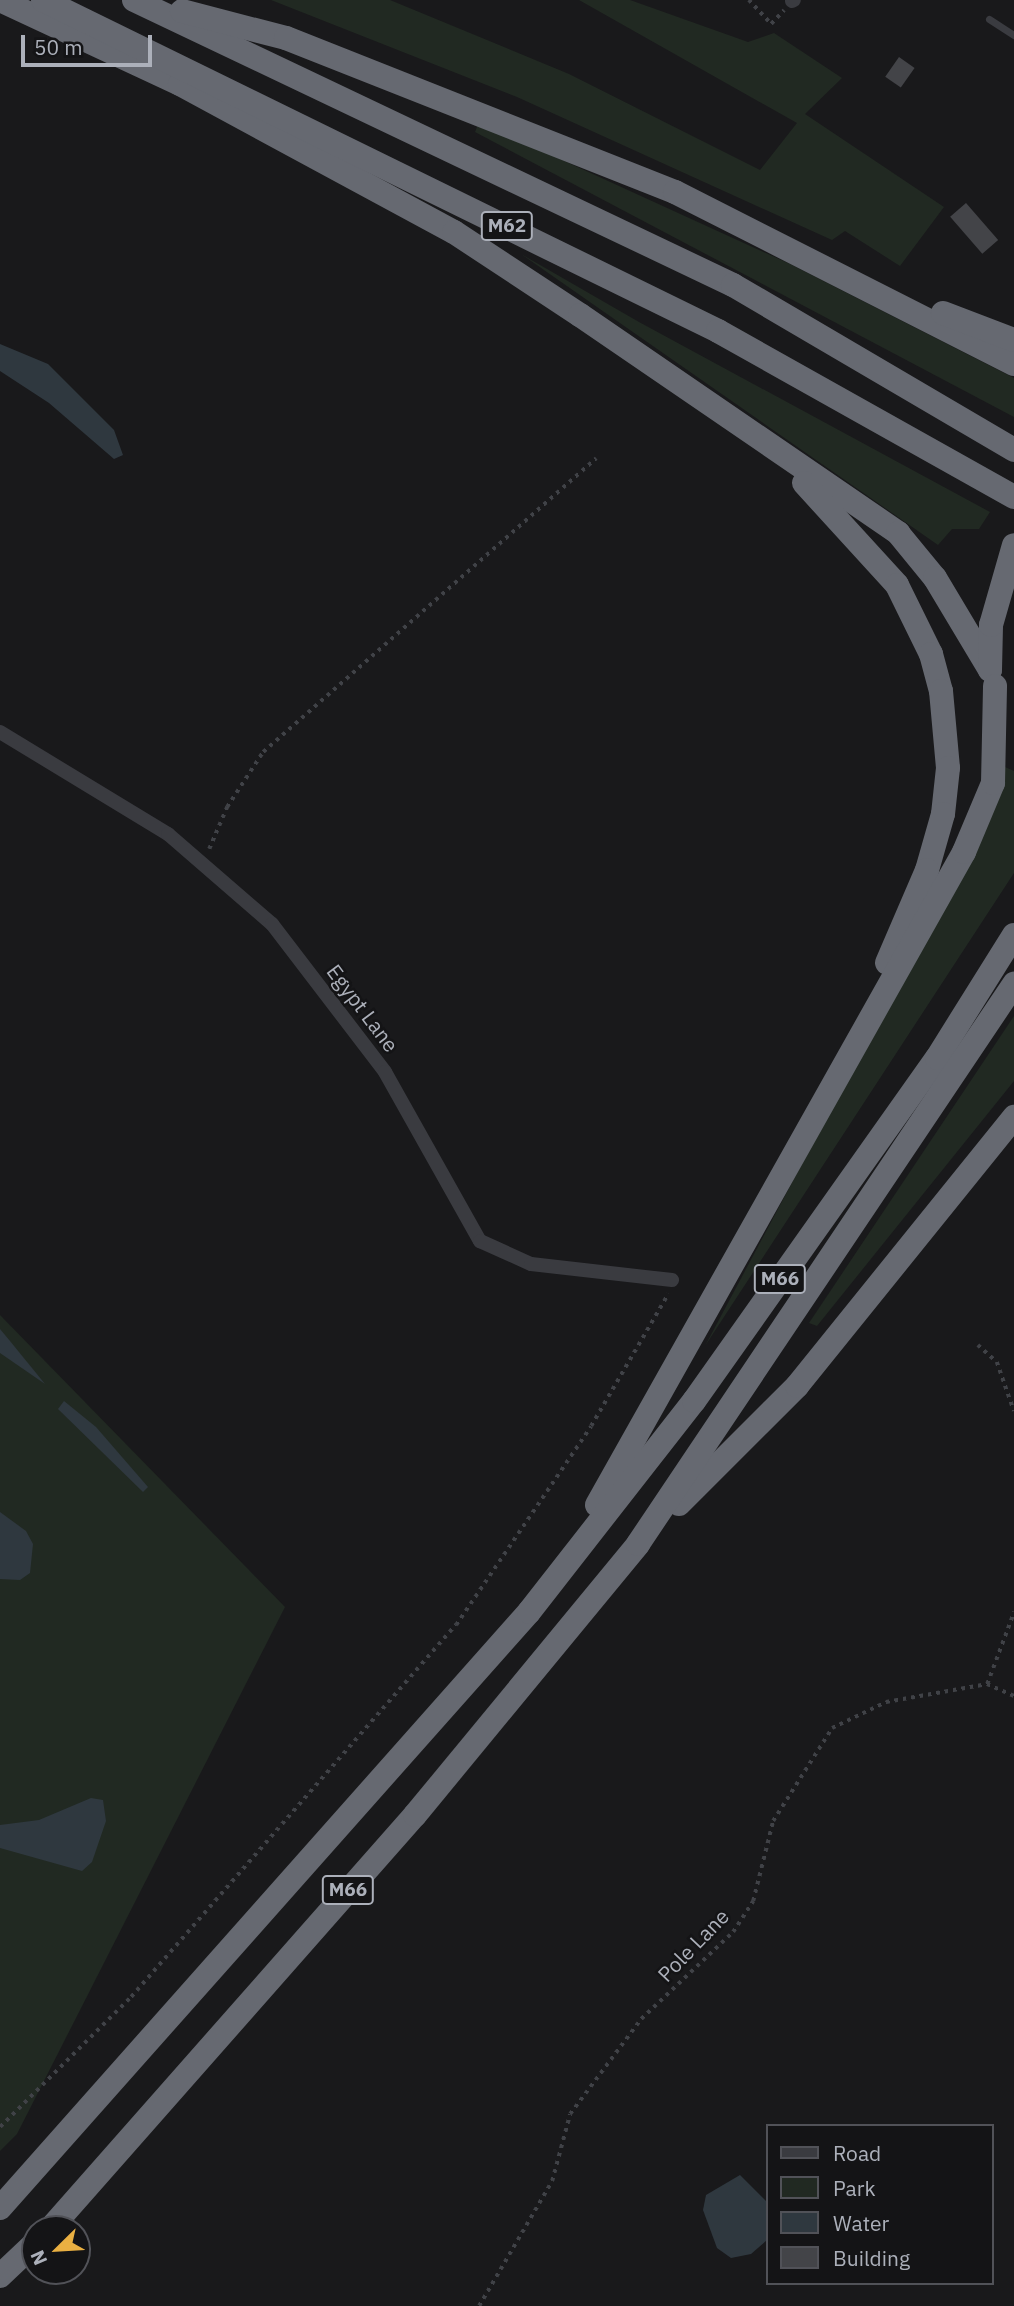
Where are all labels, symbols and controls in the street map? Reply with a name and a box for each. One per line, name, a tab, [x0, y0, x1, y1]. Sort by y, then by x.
scale bar	[24, 21, 156, 65]
text: 50 m	[34, 33, 83, 61]
road number: M62	[481, 210, 533, 242]
street label: Egypt Lane	[322, 959, 404, 1057]
road number: M66	[754, 1264, 806, 1294]
road number: M66	[322, 1874, 374, 1906]
street label: Pole Lane	[652, 1903, 734, 1987]
legend	[766, 2124, 993, 2285]
text: Road	[833, 2139, 881, 2167]
text: Park	[833, 2174, 876, 2202]
text: Water	[833, 2209, 889, 2237]
north arrow	[21, 2215, 91, 2285]
text: Building	[833, 2244, 910, 2272]
text: N	[25, 2247, 52, 2269]

